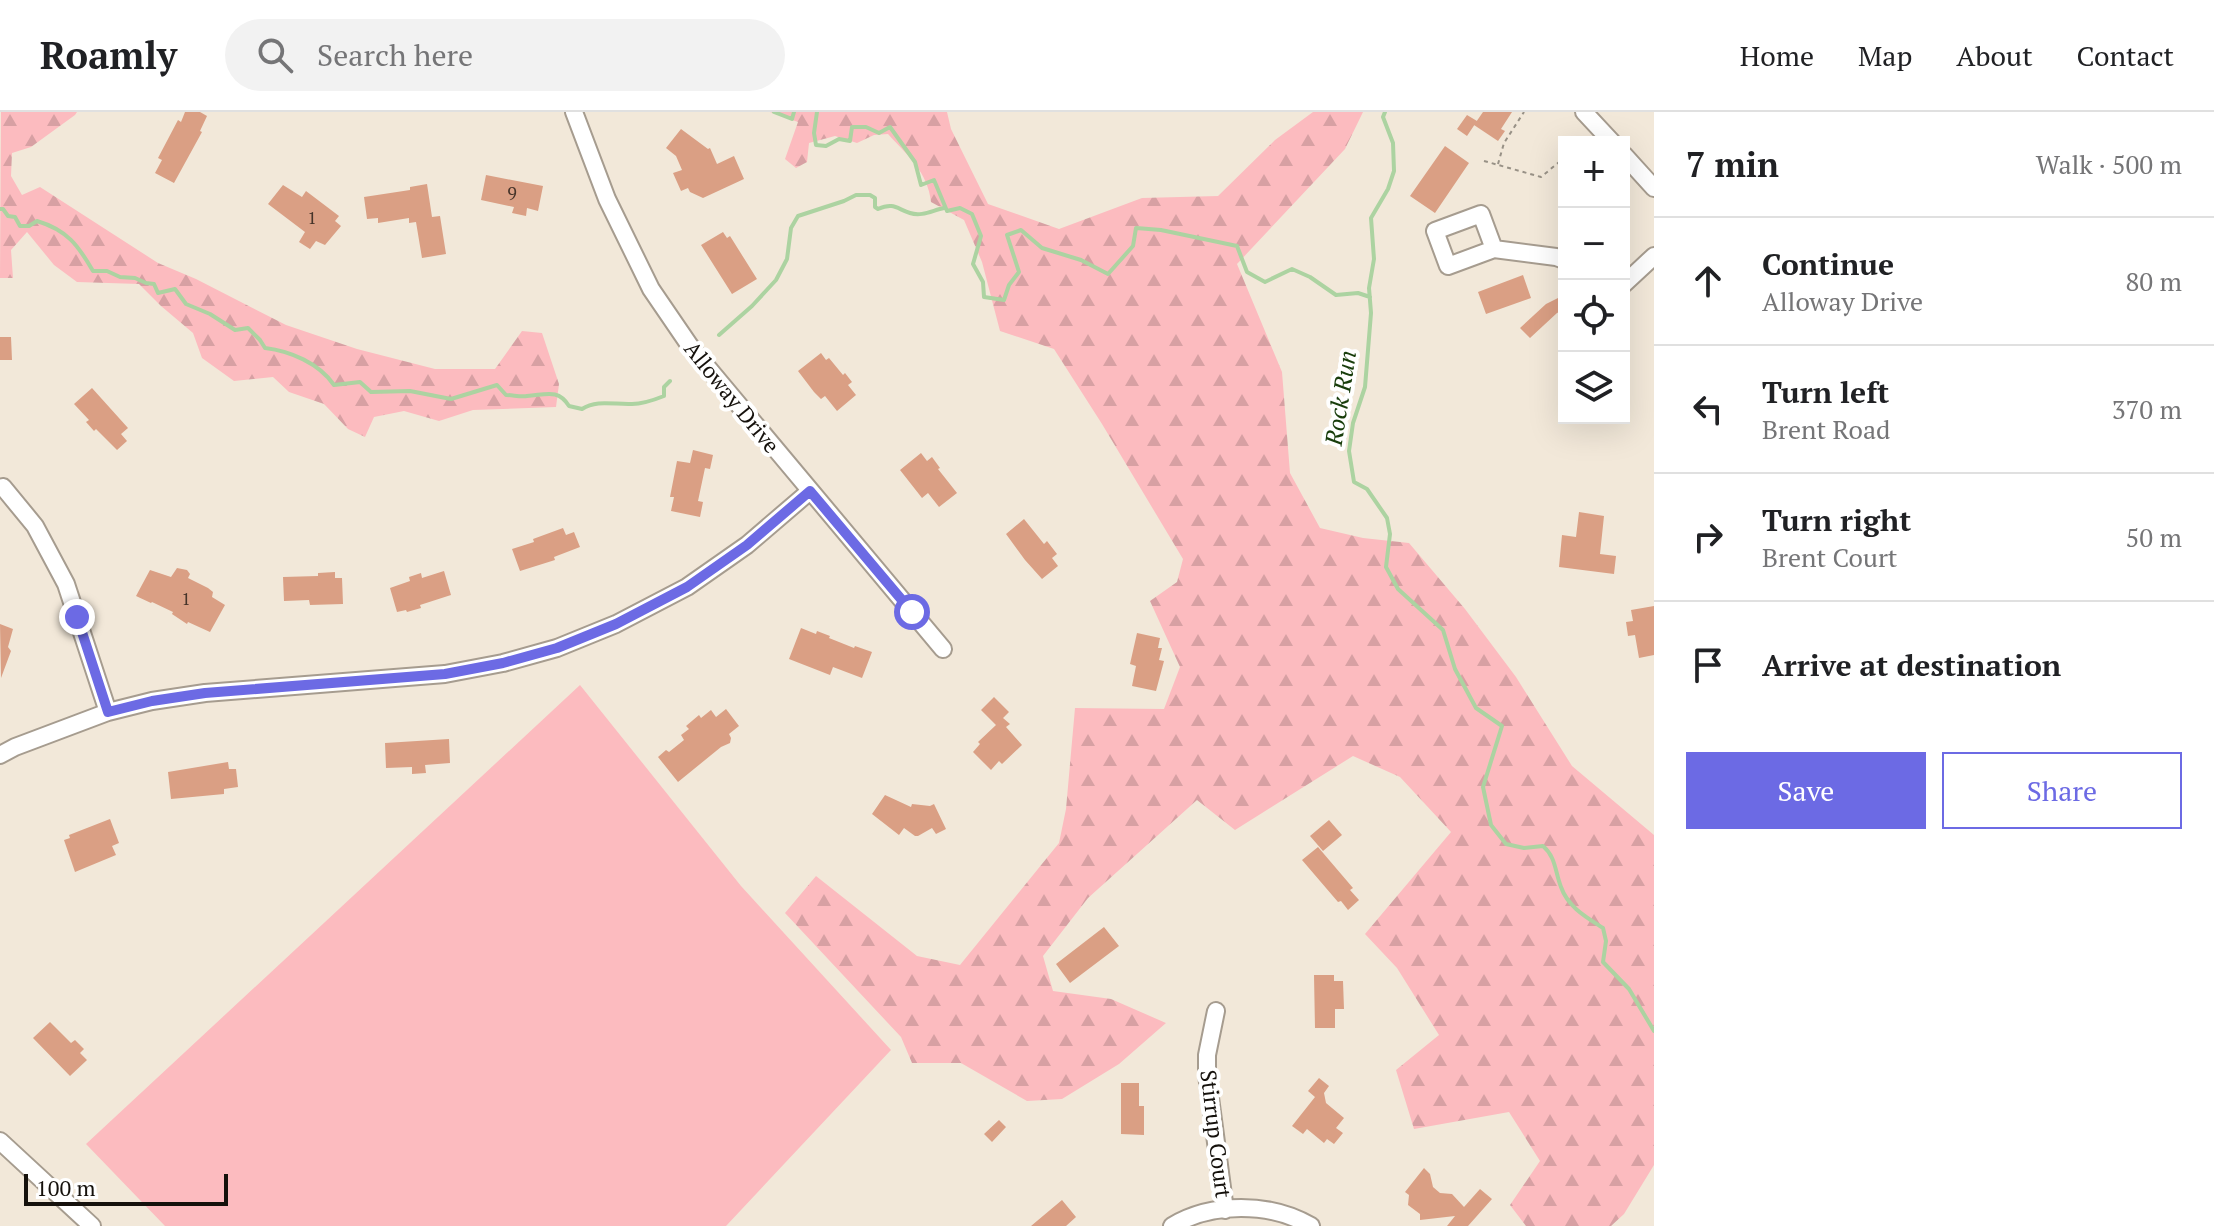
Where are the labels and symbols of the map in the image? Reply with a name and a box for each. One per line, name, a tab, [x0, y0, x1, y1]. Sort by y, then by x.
house number: 9	[507, 180, 517, 204]
house number: 1	[307, 205, 317, 229]
street label: Alloway Drive	[678, 335, 787, 459]
water label: Rock Run	[1317, 348, 1363, 449]
house number: 1	[181, 586, 191, 610]
route start	[894, 594, 930, 630]
route end	[59, 599, 95, 635]
street label: Stirrup Court	[1194, 1068, 1239, 1200]
scale bar	[24, 1170, 228, 1206]

